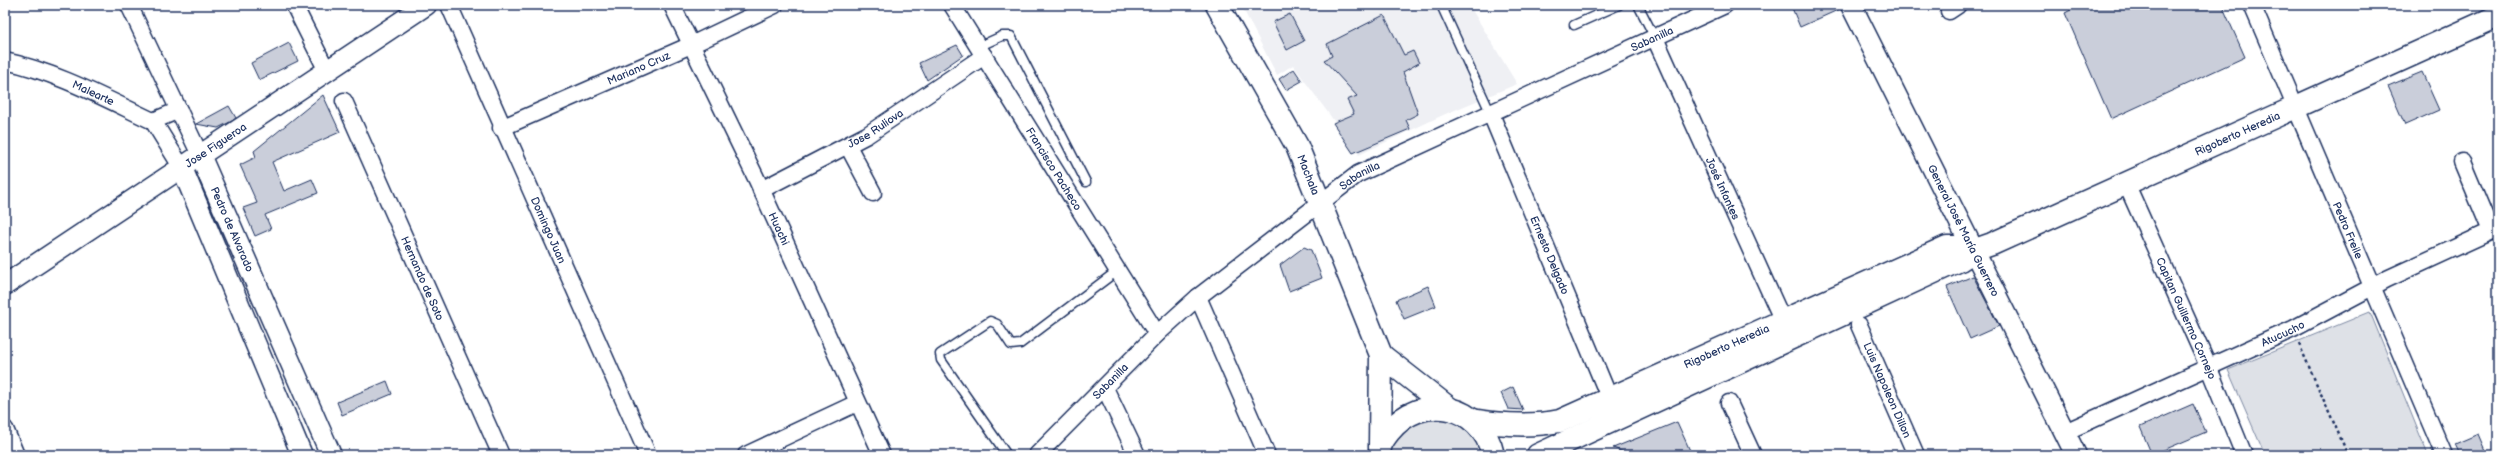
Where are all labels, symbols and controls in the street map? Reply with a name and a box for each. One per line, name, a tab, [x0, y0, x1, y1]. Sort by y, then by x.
street label: Sabanilla	[1629, 24, 1675, 54]
street label: Mariano Cruz	[605, 49, 673, 88]
street label: Malearte	[70, 78, 117, 109]
street label: Jose Ruliova	[846, 106, 906, 151]
street label: Rigoberto Heredia	[2193, 109, 2282, 159]
street label: Jose Figueroa	[183, 120, 249, 170]
street label: Francisco Pacheco	[1023, 125, 1084, 213]
street label: Machala	[1294, 153, 1322, 197]
street label: José Infantes	[1703, 155, 1742, 222]
street label: Sabanilla	[1337, 159, 1382, 193]
street label: General José María Guerrero	[1925, 162, 2002, 299]
street label: Pedro de Alvarado	[208, 185, 256, 274]
street label: Domingo Juan	[528, 195, 568, 265]
street label: Pedro Freile	[2330, 200, 2366, 261]
street label: Huachi	[766, 210, 792, 247]
street label: Ernesto Delgado	[1527, 214, 1572, 297]
street label: Hernando de Soto	[398, 235, 446, 323]
street label: Capitan Guillermo Cornejo	[2153, 255, 2219, 381]
street label: Atucucho	[2259, 318, 2307, 350]
street label: Rigoberto Heredia	[1682, 322, 1771, 371]
street label: Luis Napoleon Dillon	[1860, 340, 1914, 440]
street label: Sabanilla	[1090, 361, 1131, 402]

